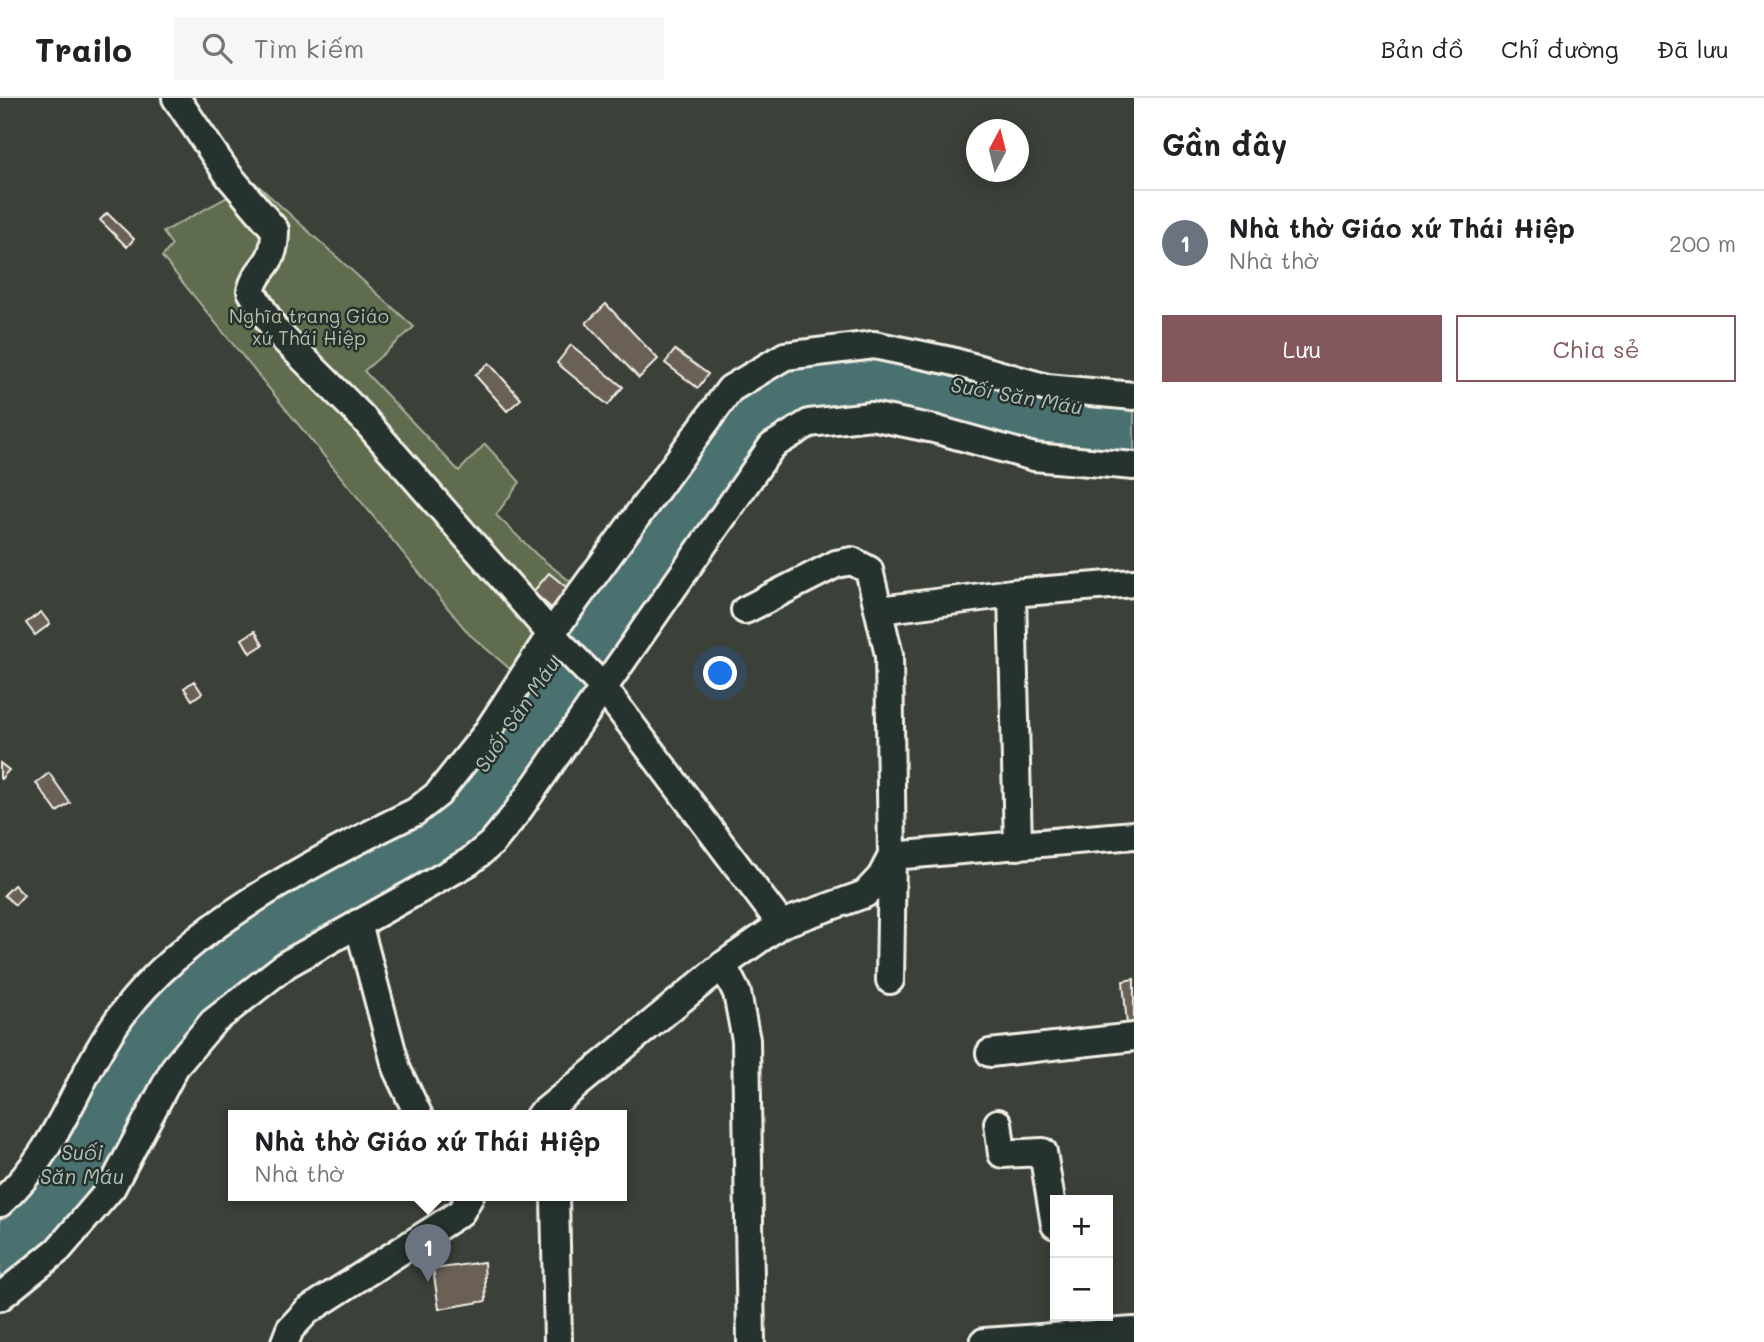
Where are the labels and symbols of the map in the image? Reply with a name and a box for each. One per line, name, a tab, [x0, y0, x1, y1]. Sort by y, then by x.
north arrow	[966, 119, 1029, 182]
park label: Nghĩa trang Giáo xứ Thái Hiệp	[229, 303, 389, 350]
water label: Suối Săn Máu	[949, 370, 1085, 420]
water label: Suối Săn Máu	[467, 651, 565, 777]
your location	[703, 656, 737, 690]
water label: Suối Săn Máu	[40, 1138, 124, 1189]
pin: 1	[405, 1224, 451, 1282]

